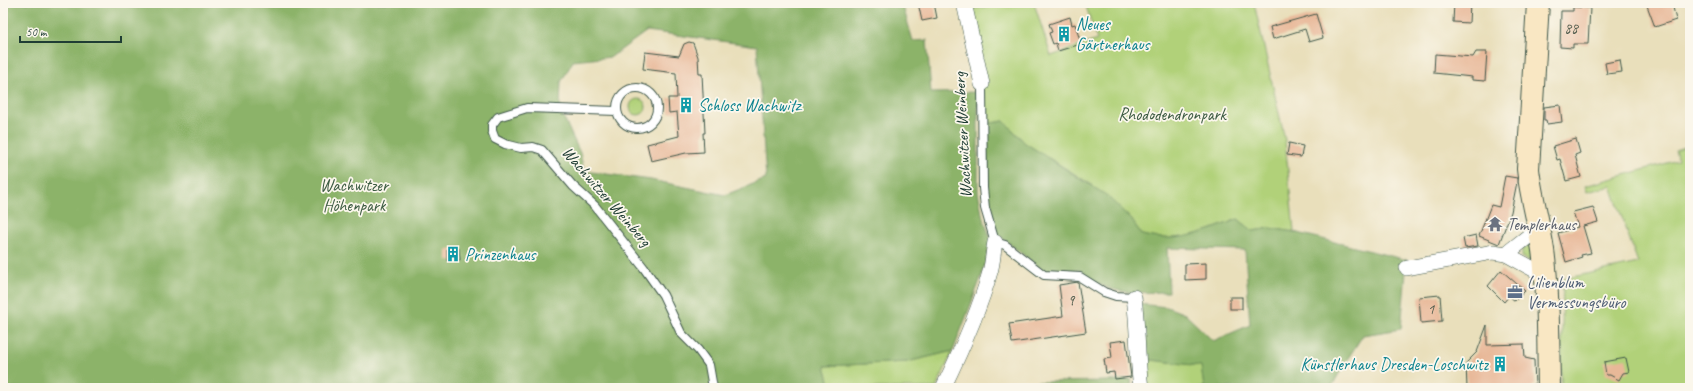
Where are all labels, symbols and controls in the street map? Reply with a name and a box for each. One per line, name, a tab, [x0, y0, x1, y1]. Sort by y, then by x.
place label: Neues Gärtnerhaus	[1076, 14, 1152, 55]
scale bar	[20, 18, 121, 44]
house number: 88	[1564, 19, 1579, 38]
text: 50 m	[26, 24, 48, 40]
building icon: Neues Gärtnerhaus	[1055, 25, 1073, 43]
street label: Wachwitzer Weinberg	[949, 71, 976, 198]
place label: Schloss Wachwitz	[698, 95, 802, 116]
building icon: Schloss Wachwitz	[677, 96, 695, 114]
park label: Rhododendronpark	[1118, 104, 1228, 125]
street label: Wachwitzer Weinberg	[557, 142, 656, 251]
park label: Wachwitzer Höhenpark	[320, 175, 390, 216]
place label: Templerhaus	[1507, 214, 1578, 235]
temple icon: Templerhaus	[1486, 215, 1504, 233]
place label: Prinzenhaus	[465, 244, 537, 265]
building icon: Prinzenhaus	[444, 245, 462, 263]
place label: Lilienblum Vermessungsbüro	[1527, 272, 1627, 313]
office icon: Lilienblum Vermessungsbüro	[1506, 283, 1524, 301]
house number: 9	[1068, 291, 1076, 310]
house number: 1	[1428, 300, 1436, 319]
place label: Künstlerhaus Dresden-Loschwitz	[1301, 354, 1490, 375]
building icon: Künstlerhaus Dresden-Loschwitz	[1491, 355, 1509, 373]

